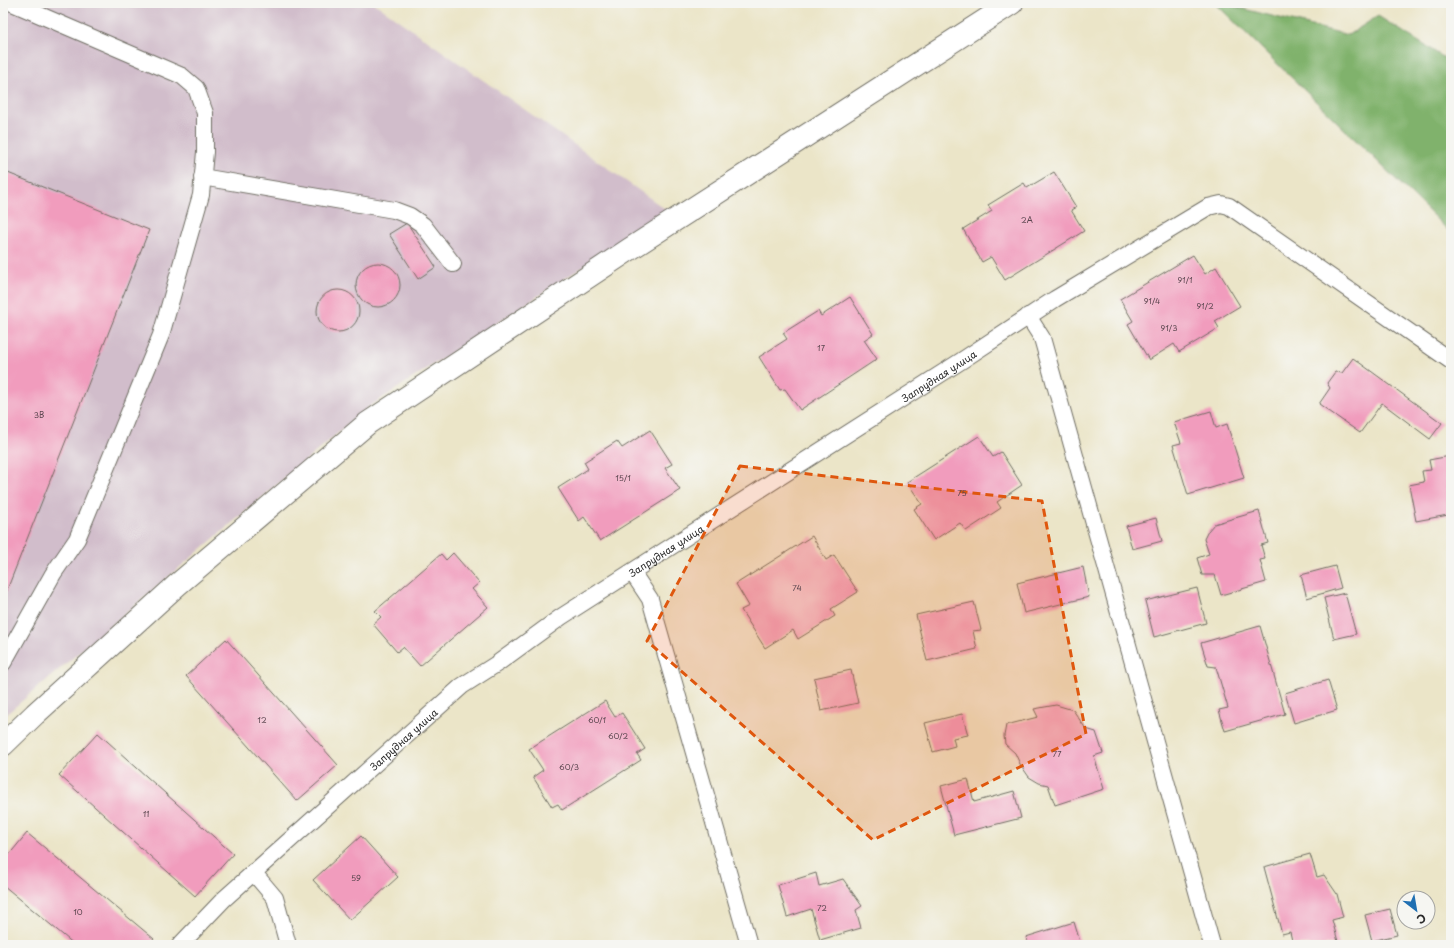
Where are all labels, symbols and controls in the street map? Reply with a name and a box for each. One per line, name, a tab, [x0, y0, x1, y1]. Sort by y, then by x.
house number: 2А	[1021, 214, 1033, 226]
house number: 91/1	[1177, 274, 1193, 286]
house number: 91/4	[1144, 295, 1160, 307]
house number: 91/2	[1196, 300, 1214, 312]
house number: 91/3	[1161, 322, 1177, 334]
house number: 17	[817, 342, 826, 354]
street label: Запрудная улица	[898, 345, 980, 405]
house number: 3В	[34, 409, 44, 421]
house number: 15/1	[615, 472, 631, 484]
house number: 75	[957, 487, 967, 499]
street label: Запрудная улица	[625, 520, 707, 580]
house number: 74	[792, 582, 802, 594]
street label: Запрудная улица	[366, 704, 441, 773]
house number: 12	[257, 714, 267, 726]
house number: 60/1	[588, 714, 607, 726]
house number: 60/2	[608, 730, 628, 742]
house number: 77	[1053, 748, 1062, 760]
house number: 60/3	[559, 761, 579, 773]
house number: 11	[143, 808, 149, 820]
house number: 59	[351, 872, 361, 884]
north arrow	[1396, 890, 1436, 930]
house number: 72	[817, 902, 827, 914]
house number: 10	[73, 906, 83, 918]
text: С	[1413, 910, 1429, 928]

